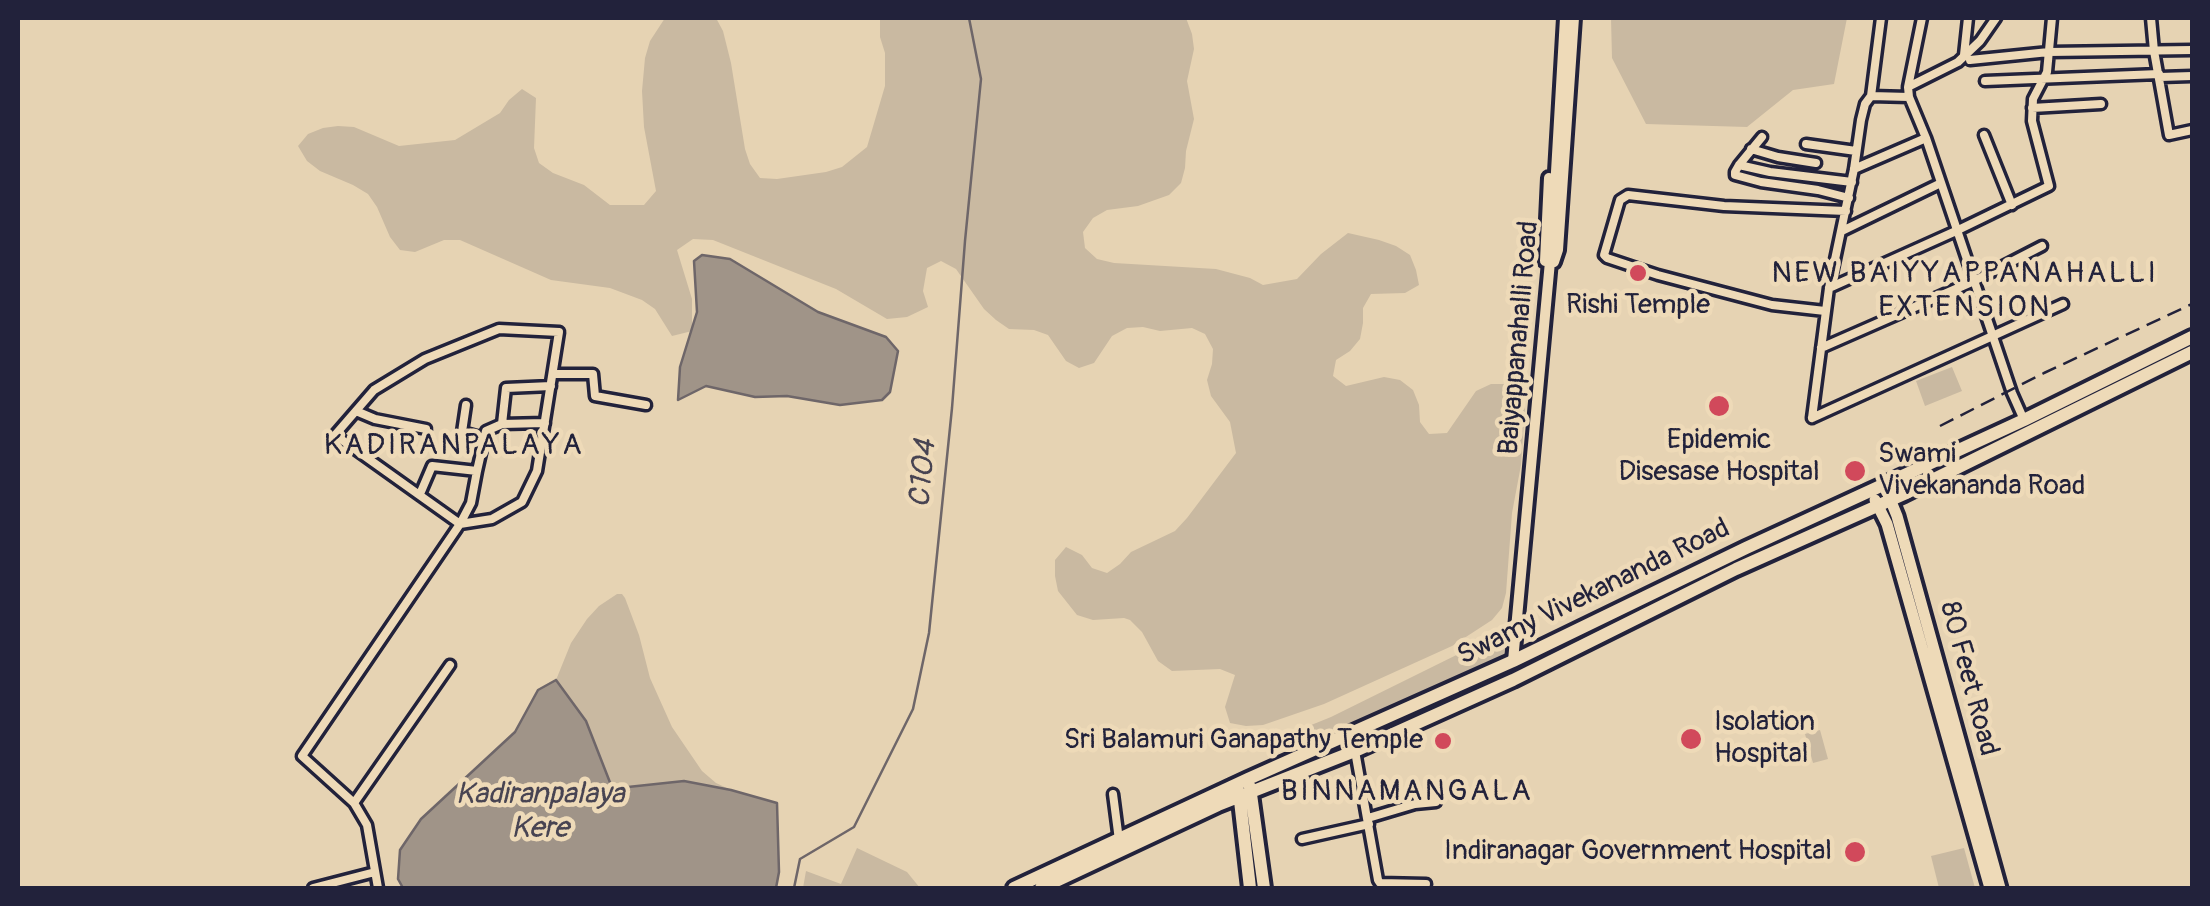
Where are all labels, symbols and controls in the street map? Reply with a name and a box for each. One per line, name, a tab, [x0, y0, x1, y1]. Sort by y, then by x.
street label: Baiyappanahalli Road	[1493, 220, 1547, 456]
district label: NEW BAIYYAPPANAHALLI EXTENSION	[1771, 256, 2159, 326]
marker: Rishi Temple	[1627, 262, 1649, 284]
place label: Rishi Temple	[1566, 289, 1710, 323]
marker: Epidemic Disesase Hospital	[1706, 393, 1732, 419]
place label: Epidemic Disesase Hospital	[1618, 424, 1820, 490]
district label: KADIRANPALAYA	[324, 428, 584, 464]
water label: C104	[903, 438, 945, 510]
place label: Swami Vivekananda Road	[1878, 438, 2086, 504]
marker: Swami Vivekananda Road	[1842, 458, 1868, 484]
street label: Swamy Vivekananda Road	[1452, 512, 1736, 674]
street label: 80 Feet Road	[1931, 598, 2005, 760]
place label: Isolation Hospital	[1714, 706, 1815, 772]
place label: Sri Balamuri Ganapathy Temple	[1064, 724, 1423, 758]
marker: Isolation Hospital	[1678, 726, 1704, 752]
marker: Sri Balamuri Ganapathy Temple	[1432, 730, 1454, 752]
district label: BINNAMANGALA	[1281, 774, 1533, 810]
water label: Kadiranpalaya Kere	[456, 777, 624, 848]
place label: Indiranagar Government Hospital	[1444, 835, 1832, 869]
marker: Indiranagar Government Hospital	[1842, 839, 1868, 865]

